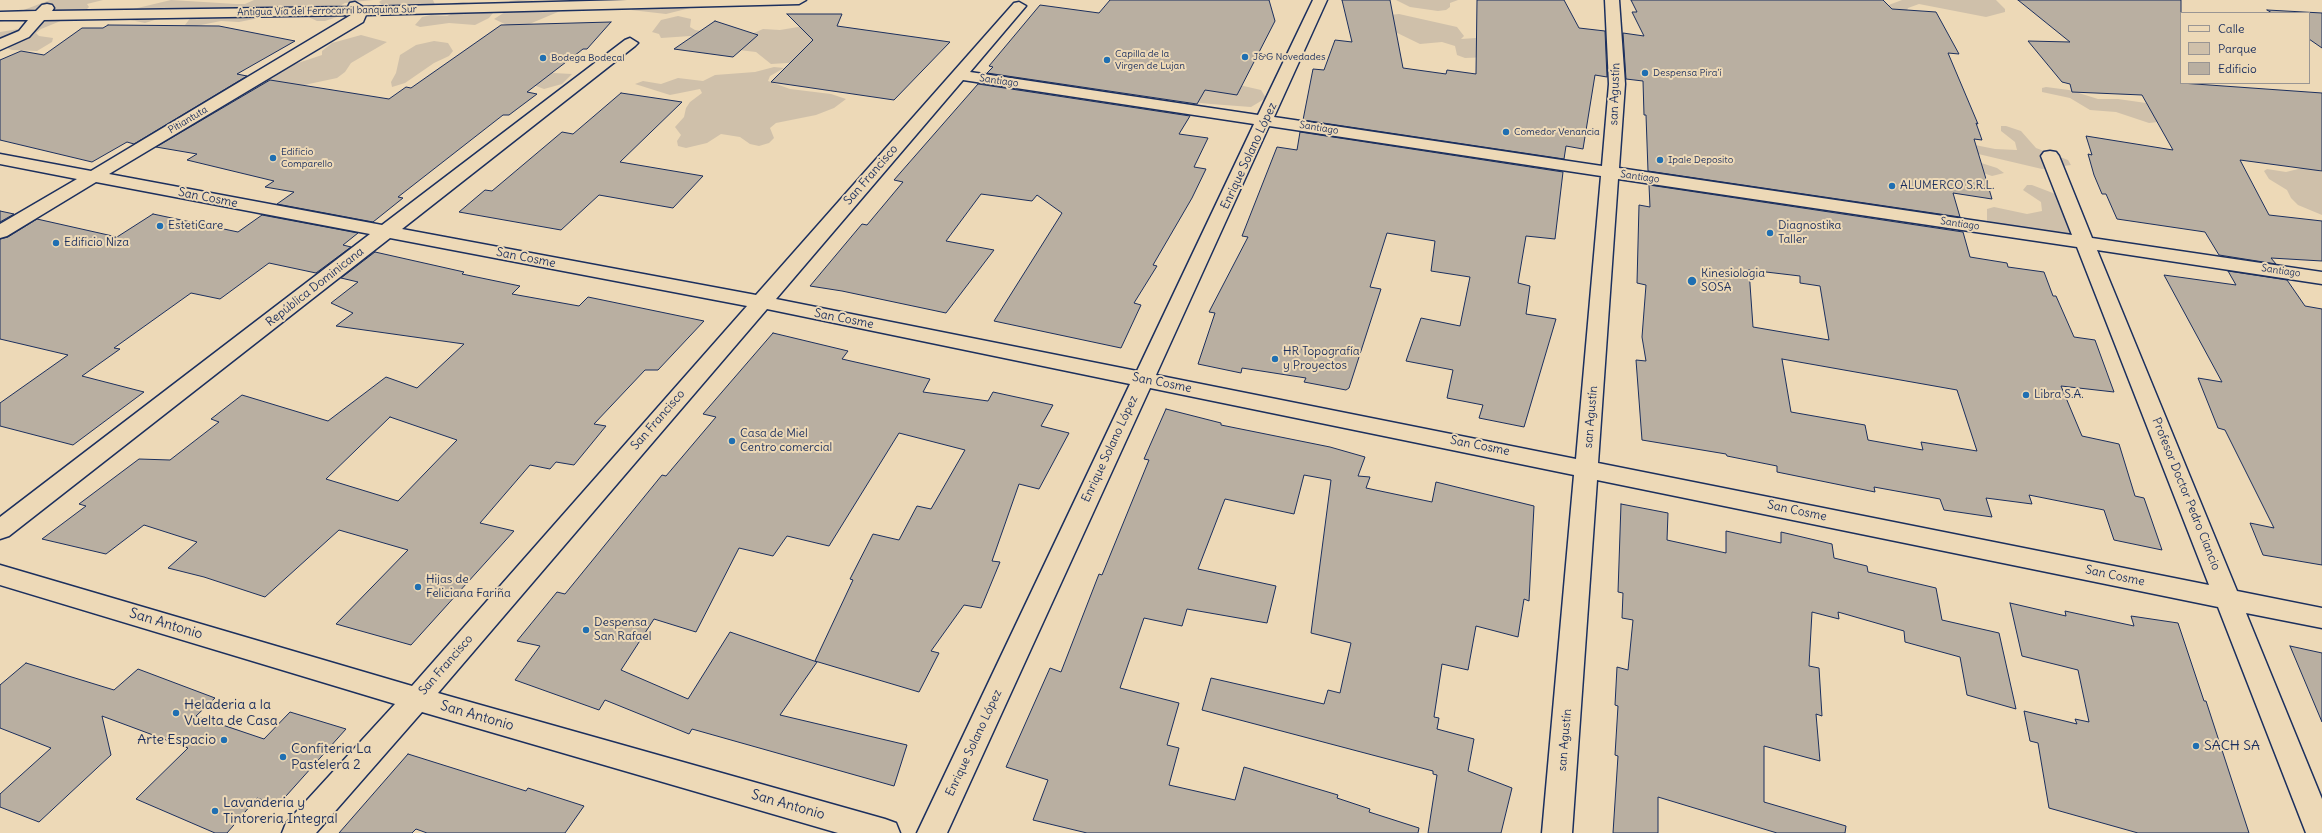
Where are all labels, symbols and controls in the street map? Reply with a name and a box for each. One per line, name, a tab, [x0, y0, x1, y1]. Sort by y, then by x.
street label: Antigua Via del Ferrocarril banquina Sur	[237, 3, 417, 19]
legend	[2180, 12, 2310, 84]
text: Calle	[2218, 21, 2245, 36]
text: Parque	[2218, 41, 2257, 56]
place label: Capilla de la Virgen de Lujan	[1115, 48, 1185, 72]
place label: J&G Novedades	[1253, 51, 1325, 63]
place label: Bodega Bodecal	[551, 52, 624, 64]
marker: J&G Novedades	[1240, 52, 1250, 62]
marker: Bodega Bodecal	[538, 53, 548, 63]
marker: Capilla de la Virgen de Lujan	[1102, 55, 1112, 65]
text: Edificio	[2218, 61, 2257, 76]
street label: san Agustín	[1607, 62, 1623, 126]
place label: Despensa Pira'i	[1653, 67, 1722, 79]
marker: Despensa Pira'i	[1640, 68, 1650, 78]
street label: Santiago	[979, 72, 1019, 90]
street label: Enrique Solano López	[1218, 100, 1280, 212]
street label: Pitiantuta	[166, 104, 210, 136]
street label: Santiago	[1299, 119, 1339, 137]
place label: Comedor Venancia	[1514, 126, 1600, 138]
marker: Comedor Venancia	[1501, 127, 1511, 137]
street label: San Francisco	[841, 142, 901, 208]
place label: Edificio Comparello	[281, 146, 333, 170]
marker: Edificio Comparello	[268, 153, 278, 163]
place label: Ipale Deposito	[1668, 154, 1733, 166]
marker: Ipale Deposito	[1655, 155, 1665, 165]
street label: Santiago	[1620, 168, 1660, 186]
place label: ALUMERCO S.R.L.	[1900, 179, 1995, 193]
marker: ALUMERCO S.R.L.	[1887, 181, 1897, 191]
street label: San Cosme	[177, 185, 239, 211]
street label: Santiago	[1940, 215, 1980, 233]
place label: EstetiCare	[168, 219, 223, 233]
place label: Diagnostika Taller	[1778, 219, 1841, 247]
marker: EstetiCare	[155, 221, 165, 231]
marker: Diagnostika Taller	[1765, 228, 1775, 238]
place label: Edificio Niza	[64, 236, 129, 250]
marker: Edificio Niza	[51, 238, 61, 248]
street label: República Dominicana	[263, 244, 367, 330]
street label: San Cosme	[495, 245, 557, 271]
street label: Santiago	[2261, 262, 2301, 280]
place label: Kinesiologia SOSA	[1701, 267, 1765, 295]
marker: Kinesiologia SOSA	[1686, 275, 1698, 287]
street label: San Cosme	[813, 306, 875, 332]
place label: HR Topografía y Proyectos	[1283, 345, 1360, 373]
marker: HR Topografía y Proyectos	[1270, 354, 1280, 364]
street label: San Cosme	[1131, 370, 1193, 396]
street label: san Agustín	[1581, 385, 1601, 449]
street label: San Francisco	[628, 387, 688, 453]
place label: Libra S.A.	[2034, 388, 2084, 402]
marker: Libra S.A.	[2021, 390, 2031, 400]
street label: Enrique Solano López	[1079, 393, 1141, 505]
street label: Profesor Doctor Pedro Ciancio	[2149, 416, 2223, 572]
place label: Casa de Miel Centro comercial	[740, 427, 832, 455]
street label: San Cosme	[1449, 433, 1511, 459]
marker: Casa de Miel Centro comercial	[727, 436, 737, 446]
street label: San Cosme	[1766, 498, 1828, 524]
street label: San Cosme	[2084, 563, 2146, 589]
place label: Hijas de Feliciana Fariña	[426, 573, 511, 601]
marker: Hijas de Feliciana Fariña	[413, 582, 423, 592]
street label: San Antonio	[127, 605, 205, 643]
place label: Despensa San Rafael	[594, 616, 651, 644]
marker: Despensa San Rafael	[581, 625, 591, 635]
street label: San Francisco	[416, 632, 476, 698]
street label: Enrique Solano López	[943, 687, 1005, 799]
place label: Heladeria a la Vuelta de Casa	[184, 697, 278, 730]
street label: San Antonio	[438, 697, 516, 735]
marker: Heladeria a la Vuelta de Casa	[171, 708, 181, 718]
street label: san Agustín	[1555, 708, 1575, 772]
place label: Arte Espacio	[137, 732, 216, 748]
marker: Arte Espacio	[219, 735, 229, 745]
place label: SACH SA	[2204, 738, 2260, 754]
place label: Confiteria La Pastelera 2	[291, 741, 371, 774]
marker: SACH SA	[2191, 741, 2201, 751]
marker: Confiteria La Pastelera 2	[278, 752, 288, 762]
street label: San Antonio	[749, 786, 827, 824]
place label: Lavanderia y Tintoreria Integral	[223, 795, 338, 828]
marker: Lavanderia y Tintoreria Integral	[210, 806, 220, 816]

